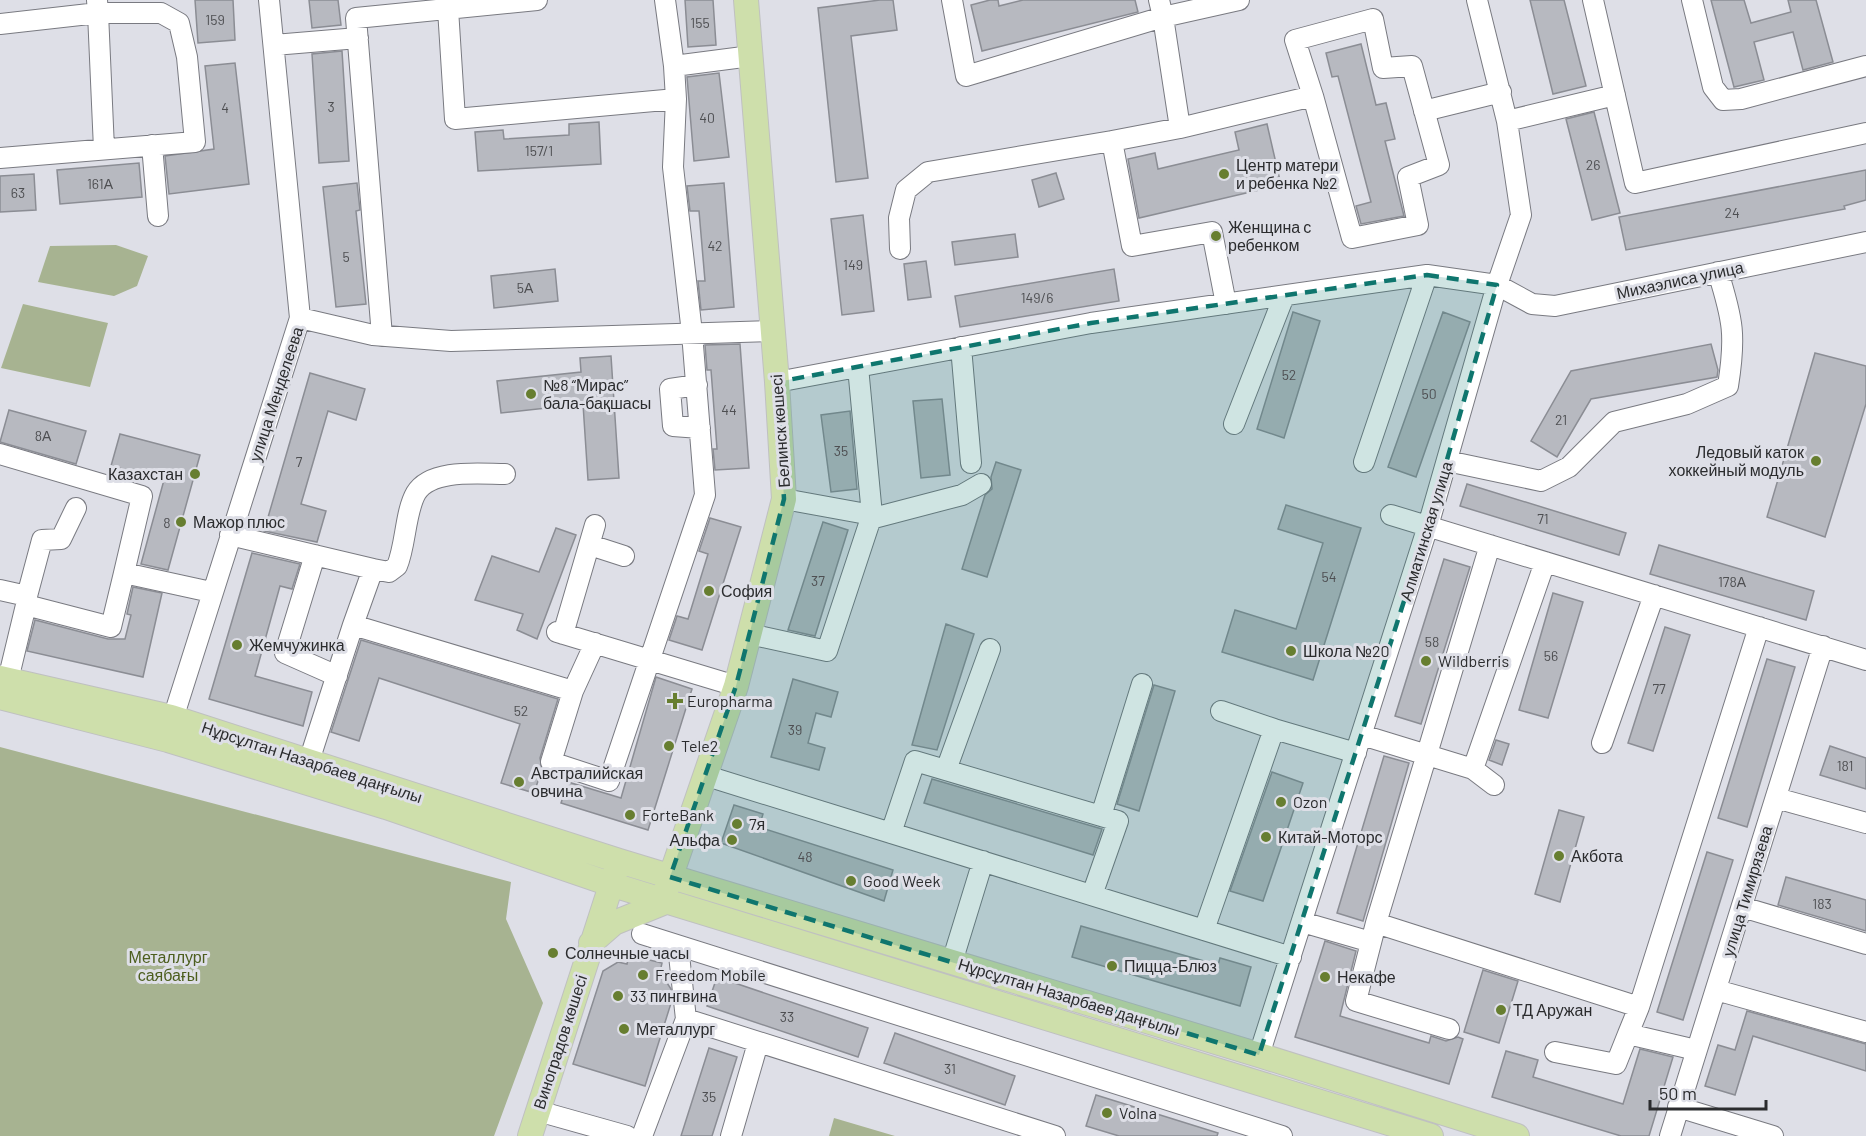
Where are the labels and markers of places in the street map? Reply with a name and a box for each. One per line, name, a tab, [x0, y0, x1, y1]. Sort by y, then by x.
place label: Центр матери и ребенка №2	[1236, 155, 1338, 192]
marker: Центр матери и ребенка №2	[1217, 167, 1231, 181]
place label: Женщина с ребенком	[1228, 217, 1311, 254]
marker: Женщина с ребенком	[1209, 229, 1223, 243]
place label: №8 “Мирас” бала-бақшасы	[543, 375, 651, 412]
marker: №8 “Мирас” бала-бақшасы	[524, 387, 538, 401]
place label: Ледовый каток хоккейный модуль	[1669, 442, 1805, 479]
marker: Ледовый каток хоккейный модуль	[1809, 454, 1823, 468]
place label: Казахстан	[108, 464, 183, 483]
marker: Казахстан	[188, 467, 202, 481]
place label: Мажор плюс	[193, 512, 285, 531]
marker: Мажор плюс	[174, 515, 188, 529]
place label: София	[721, 581, 772, 600]
marker: София	[702, 584, 716, 598]
place label: Жемчужинка	[249, 635, 345, 654]
marker: Жемчужинка	[230, 638, 244, 652]
place label: Школа №20	[1303, 641, 1390, 660]
marker: Школа №20	[1284, 644, 1298, 658]
place label: Wildberris	[1438, 651, 1509, 670]
marker: Wildberris	[1419, 654, 1433, 668]
place label: Europharma	[687, 691, 773, 710]
marker: Europharma	[668, 694, 682, 708]
place label: Tele2	[681, 736, 718, 755]
marker: Tele2	[662, 739, 676, 753]
place label: Австралийская овчина	[531, 763, 643, 800]
marker: Австралийская овчина	[512, 775, 526, 789]
place label: Ozon	[1293, 792, 1327, 811]
marker: Ozon	[1274, 795, 1288, 809]
place label: ForteBank	[642, 805, 714, 824]
marker: ForteBank	[623, 808, 637, 822]
place label: 7я	[749, 814, 765, 833]
marker: 7я	[730, 817, 744, 831]
place label: Китай-Моторс	[1278, 827, 1383, 846]
place label: Альфа	[670, 830, 720, 849]
marker: Китай-Моторс	[1259, 830, 1273, 844]
marker: Альфа	[725, 833, 739, 847]
place label: Акбота	[1571, 846, 1623, 865]
marker: Акбота	[1552, 849, 1566, 863]
place label: Good Week	[863, 871, 941, 890]
marker: Good Week	[844, 874, 858, 888]
place label: Солнечные часы	[565, 943, 689, 962]
marker: Солнечные часы	[546, 946, 560, 960]
place label: Пицца-Блюз	[1124, 956, 1217, 975]
marker: Пицца-Блюз	[1105, 959, 1119, 973]
place label: Freedom Mobile	[655, 965, 766, 984]
place label: Некафе	[1337, 967, 1396, 986]
marker: Freedom Mobile	[636, 968, 650, 982]
marker: Некафе	[1318, 970, 1332, 984]
place label: 33 пингвина	[630, 986, 717, 1005]
marker: 33 пингвина	[611, 989, 625, 1003]
place label: ТД Аружан	[1513, 1000, 1592, 1019]
marker: ТД Аружан	[1494, 1003, 1508, 1017]
place label: Металлург	[636, 1019, 715, 1038]
marker: Металлург	[617, 1022, 631, 1036]
place label: Volna	[1119, 1103, 1157, 1122]
marker: Volna	[1100, 1106, 1114, 1120]

